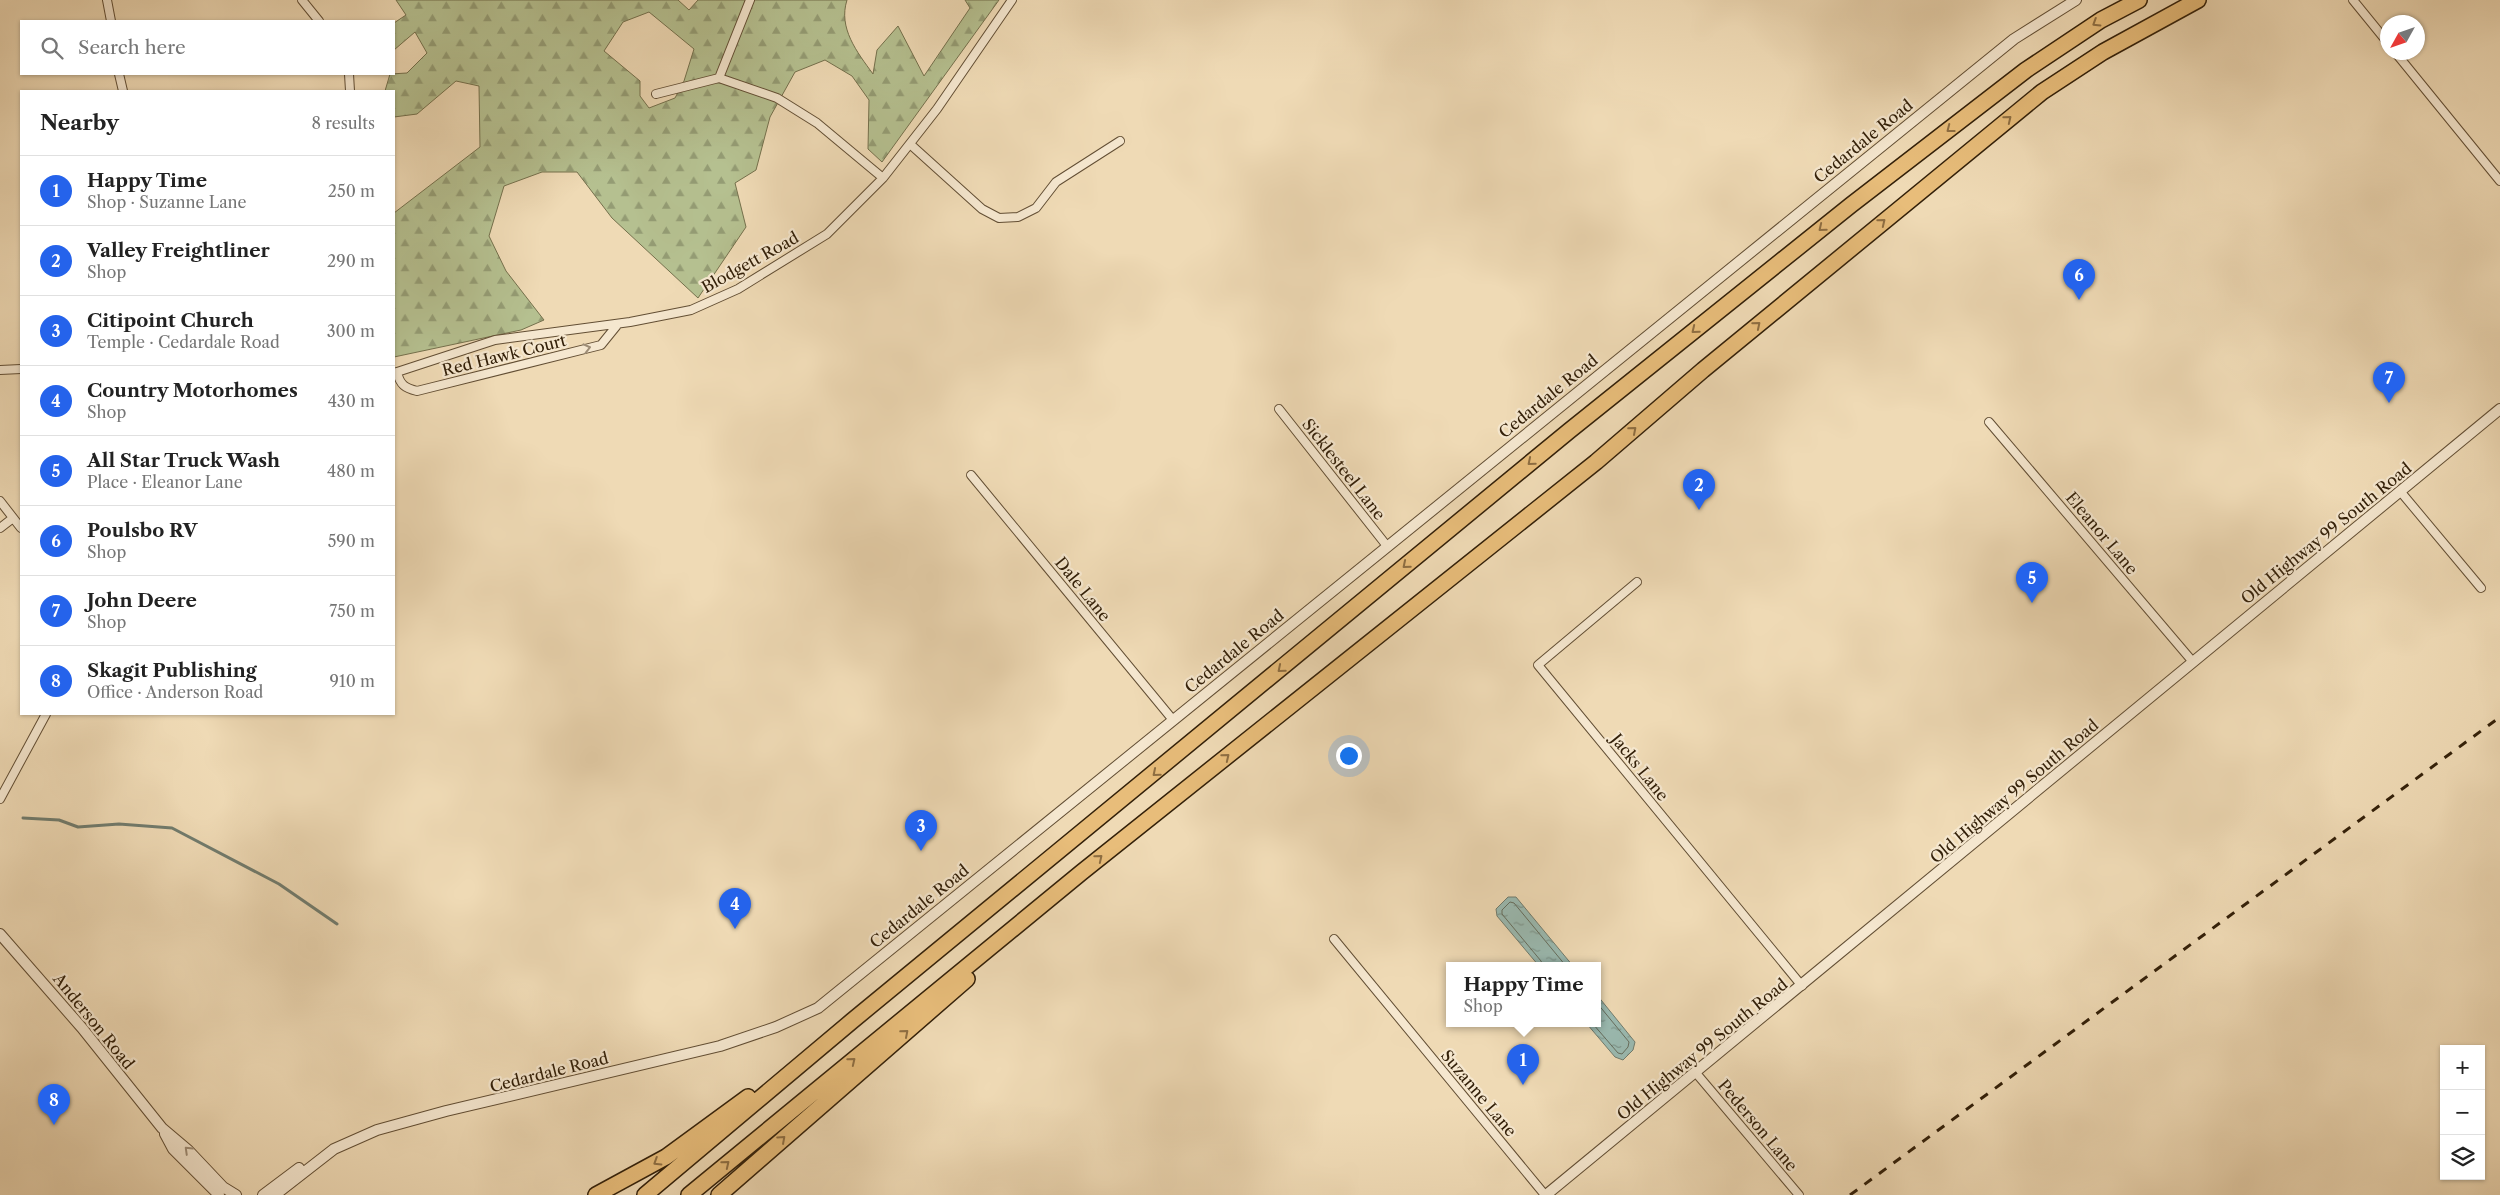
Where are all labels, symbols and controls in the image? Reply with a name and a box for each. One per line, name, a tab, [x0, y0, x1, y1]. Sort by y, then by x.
north arrow	[2380, 15, 2425, 60]
one-way arrow	[2093, 17, 2102, 27]
search box	[20, 20, 395, 75]
icon: search	[38, 34, 66, 62]
text: Search here	[78, 36, 186, 59]
street label: Cedardale Road	[1809, 95, 1917, 187]
text: Nearby	[40, 110, 119, 135]
text: 8 results	[312, 113, 375, 133]
one-way arrow	[2002, 116, 2011, 124]
one-way arrow	[1947, 123, 1956, 131]
text: Happy Time	[87, 169, 207, 192]
text: 1	[52, 181, 60, 201]
text: 250 m	[328, 181, 375, 201]
text: Shop · Suzanne Lane	[87, 192, 247, 212]
one-way arrow	[1876, 219, 1885, 227]
one-way arrow	[1819, 223, 1828, 231]
street label: Blodgett Road	[698, 227, 802, 297]
text: Valley Freightliner	[87, 239, 270, 262]
text: 2	[51, 251, 61, 271]
text: 290 m	[327, 251, 375, 271]
pin: 6	[2063, 259, 2095, 300]
text: Shop	[87, 262, 126, 282]
text: Citipoint Church	[87, 309, 254, 332]
text: 3	[51, 321, 61, 341]
text: 300 m	[327, 321, 375, 341]
one-way arrow	[1751, 322, 1760, 331]
one-way arrow	[1692, 324, 1701, 332]
street label: Red Hawk Court	[440, 330, 568, 380]
text: Temple · Cedardale Road	[87, 332, 280, 352]
one-way arrow	[583, 343, 592, 354]
street label: Cedardale Road	[1494, 350, 1602, 442]
pin: 7	[2373, 362, 2405, 403]
text: Country Motorhomes	[87, 379, 298, 402]
text: 4	[51, 391, 61, 411]
text: 430 m	[328, 391, 375, 411]
text: Shop	[87, 402, 126, 422]
street label: Sicklesteel Lane	[1298, 414, 1390, 524]
one-way arrow	[1627, 427, 1636, 436]
text: All Star Truck Wash	[87, 449, 280, 472]
one-way arrow	[1528, 456, 1537, 464]
street label: Old Highway 99 South Road	[2237, 458, 2416, 608]
text: 5	[52, 461, 60, 481]
text: 480 m	[327, 461, 375, 481]
pin: 2	[1683, 469, 1715, 510]
text: Place · Eleanor Lane	[87, 472, 243, 492]
street label: Eleanor Lane	[2062, 488, 2142, 578]
text: Poulsbo RV	[87, 519, 197, 542]
text: 6	[51, 531, 61, 551]
text: 590 m	[328, 531, 375, 551]
text: Shop	[87, 542, 126, 562]
street label: Dale Lane	[1051, 553, 1115, 625]
one-way arrow	[1403, 560, 1412, 568]
pin: 5	[2016, 562, 2048, 603]
text: John Deere	[87, 589, 197, 612]
text: 7	[52, 601, 60, 621]
text: 750 m	[329, 601, 375, 621]
street label: Cedardale Road	[1180, 605, 1288, 697]
text: Shop	[87, 612, 126, 632]
text: Skagit Publishing	[87, 659, 257, 682]
one-way arrow	[1278, 663, 1287, 671]
text: 8	[51, 671, 61, 691]
text: 910 m	[330, 671, 375, 691]
text: Office · Anderson Road	[87, 682, 263, 702]
street label: Old Highway 99 South Road	[1926, 714, 2103, 867]
street label: Jacks Lane	[1605, 727, 1673, 805]
your location	[1336, 743, 1362, 769]
one-way arrow	[1221, 753, 1230, 762]
one-way arrow	[1152, 767, 1161, 776]
pin: 3	[905, 810, 937, 851]
one-way arrow	[1093, 856, 1102, 864]
street label: Cedardale Road	[865, 860, 973, 952]
pin: 4	[719, 888, 751, 929]
popup	[1446, 962, 1601, 1027]
street label: Anderson Road	[48, 968, 139, 1073]
text: Happy Time	[1463, 973, 1584, 996]
street label: Old Highway 99 South Road	[1613, 974, 1792, 1124]
text: Shop	[1463, 996, 1503, 1016]
one-way arrow	[899, 1029, 908, 1038]
pin: 1	[1507, 1044, 1539, 1085]
street label: Suzanne Lane	[1437, 1045, 1521, 1141]
map controls	[2440, 1045, 2485, 1180]
button: +	[2440, 1045, 2485, 1090]
street label: Cedardale Road	[488, 1048, 611, 1096]
one-way arrow	[846, 1058, 855, 1066]
street label: Pederson Lane	[1714, 1075, 1802, 1175]
pin: 8	[38, 1084, 70, 1125]
button: −	[2440, 1090, 2485, 1135]
button: layers	[2440, 1135, 2485, 1180]
one-way arrow	[777, 1136, 786, 1145]
one-way arrow	[184, 1147, 193, 1156]
one-way arrow	[653, 1156, 662, 1166]
one-way arrow	[720, 1162, 729, 1170]

